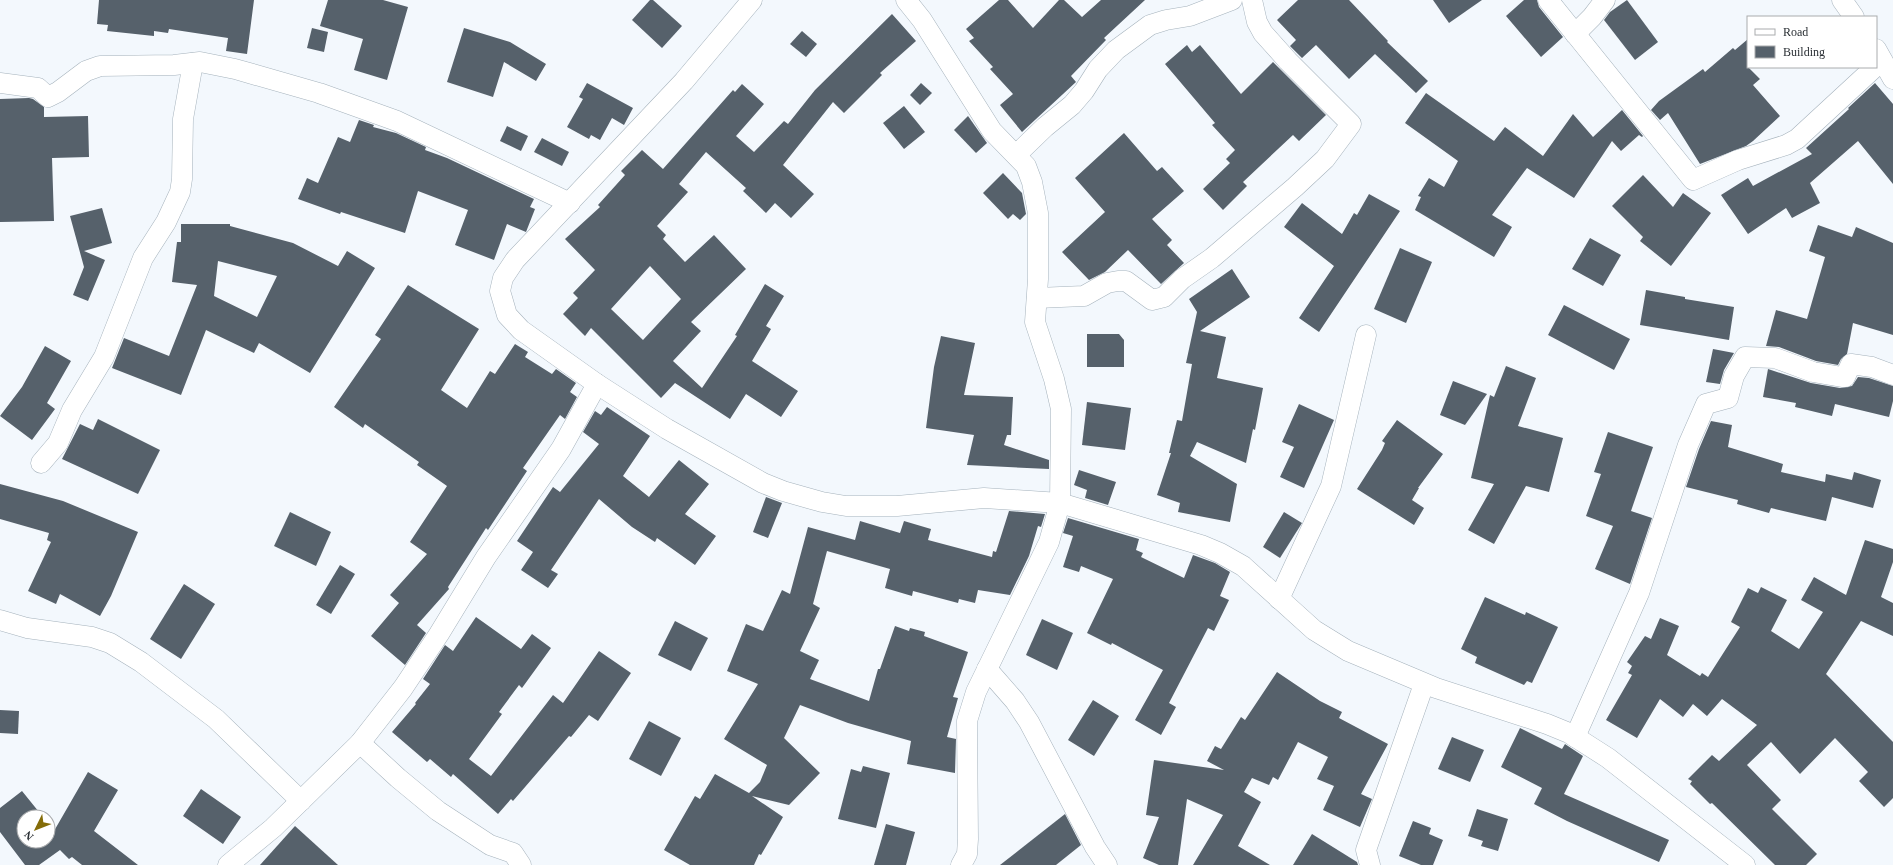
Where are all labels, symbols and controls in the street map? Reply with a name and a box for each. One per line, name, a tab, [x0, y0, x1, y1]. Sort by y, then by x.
legend	[1747, 16, 1877, 68]
text: Road	[1783, 25, 1808, 39]
text: Building	[1783, 45, 1825, 59]
north arrow	[16, 809, 56, 849]
text: N	[22, 829, 36, 843]

